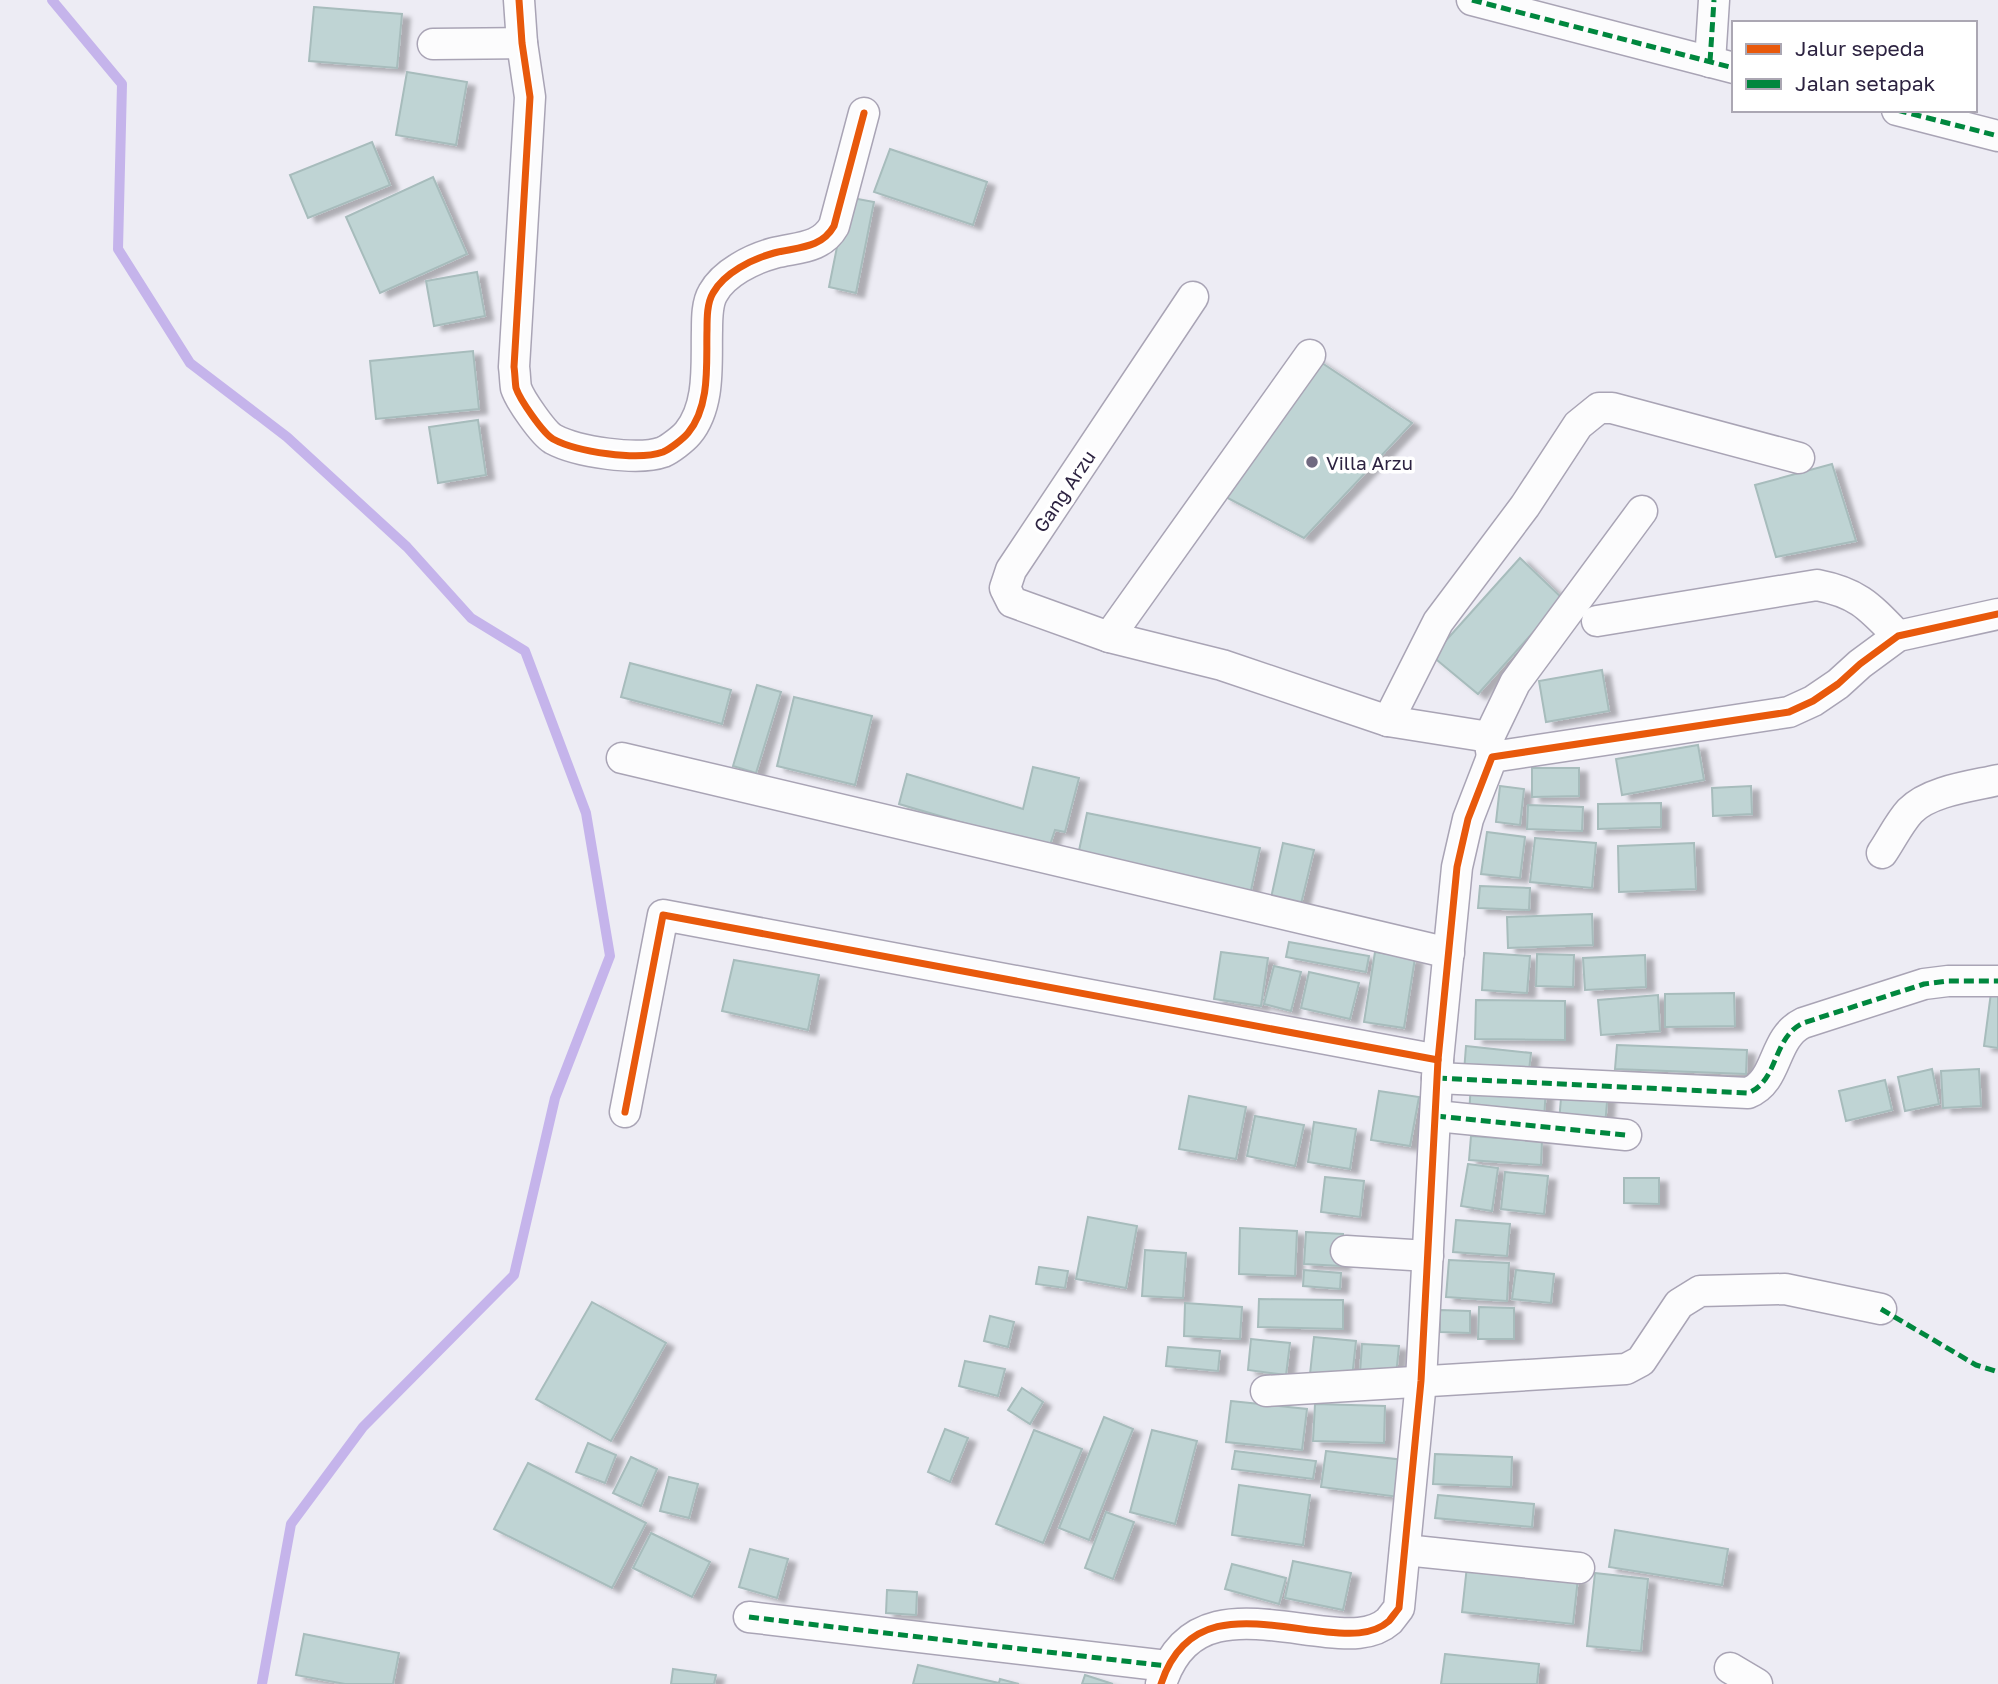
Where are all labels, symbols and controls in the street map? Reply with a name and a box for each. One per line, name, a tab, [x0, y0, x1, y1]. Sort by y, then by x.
legend	[1732, 21, 1977, 112]
text: Jalur sepeda	[1795, 35, 1925, 61]
text: Jalan setapak	[1795, 70, 1936, 96]
street label: Gang Arzu	[1028, 446, 1100, 536]
place label: Villa Arzu	[1326, 451, 1413, 474]
marker: Villa Arzu	[1304, 454, 1320, 470]

